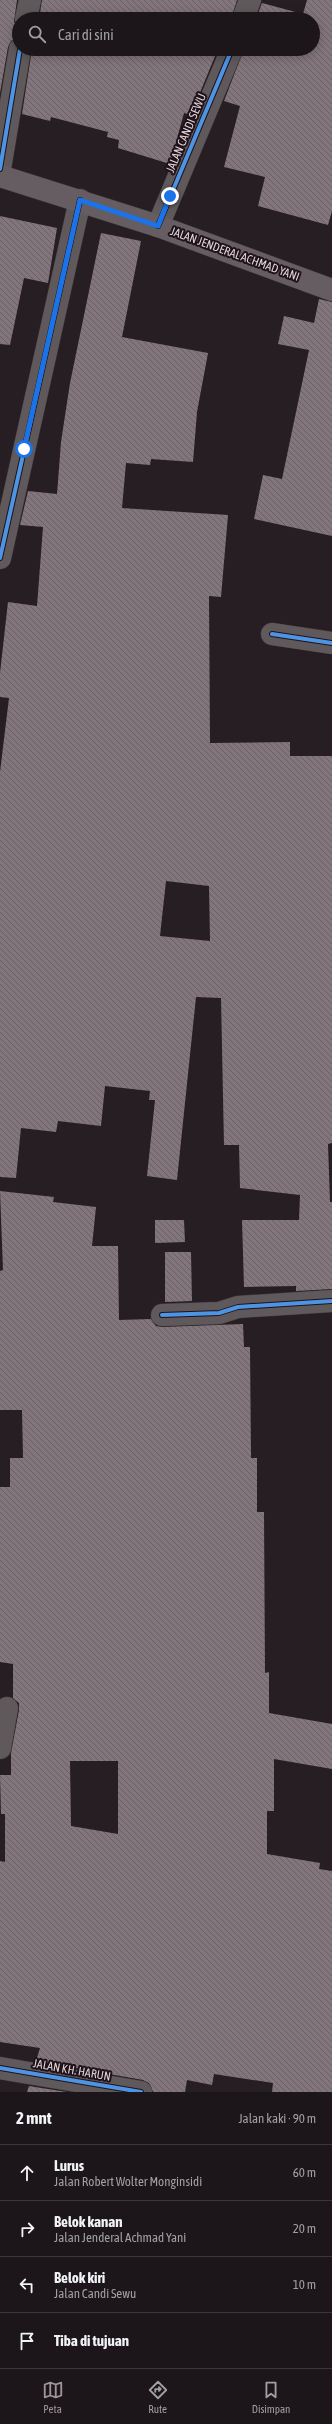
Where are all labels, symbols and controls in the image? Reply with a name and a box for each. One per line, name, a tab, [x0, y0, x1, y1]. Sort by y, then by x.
search box	[12, 12, 320, 56]
icon: search	[26, 23, 48, 45]
text: Cari di sini	[58, 26, 114, 43]
street label: JALAN CANDI SEWU	[163, 91, 209, 175]
route end	[161, 187, 179, 205]
street label: JALAN JENDERAL ACHMAD YANI	[169, 224, 301, 284]
route start	[15, 440, 33, 458]
street label: JALAN KH. HARUN	[32, 2056, 112, 2084]
text: 2 mnt	[16, 2108, 52, 2128]
text: Jalan kaki · 90 m	[238, 2111, 316, 2126]
text: Lurus	[54, 2157, 84, 2174]
icon: ahead	[16, 2162, 38, 2184]
text: 60 m	[293, 2165, 316, 2180]
text: Jalan Robert Wolter Monginsidi	[54, 2174, 202, 2189]
text: Belok kanan	[54, 2213, 123, 2230]
icon: right	[16, 2218, 38, 2240]
text: 20 m	[293, 2221, 316, 2236]
text: Jalan Jenderal Achmad Yani	[54, 2230, 186, 2245]
text: Belok kiri	[54, 2269, 105, 2286]
icon: left	[16, 2274, 38, 2296]
text: 10 m	[293, 2277, 316, 2292]
text: Jalan Candi Sewu	[54, 2286, 136, 2301]
icon: arrive	[16, 2330, 38, 2352]
text: Tiba di tujuan	[54, 2332, 129, 2349]
tab: Peta	[42, 2379, 64, 2415]
tab: Rute	[147, 2379, 169, 2415]
tab: Disimpan	[252, 2379, 290, 2415]

